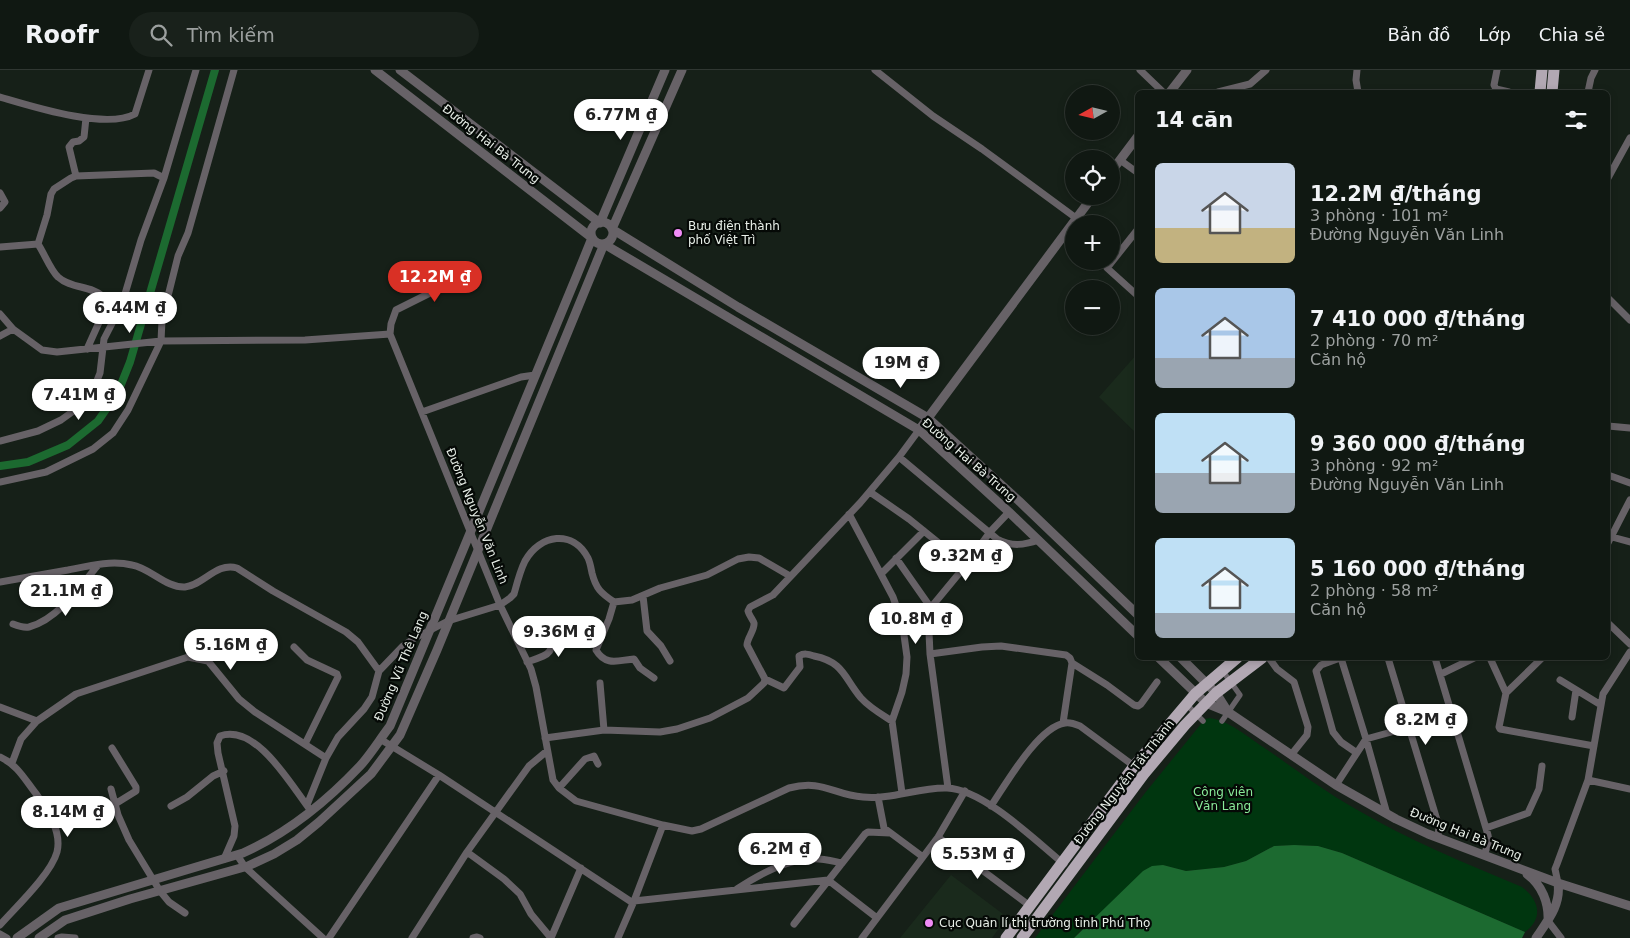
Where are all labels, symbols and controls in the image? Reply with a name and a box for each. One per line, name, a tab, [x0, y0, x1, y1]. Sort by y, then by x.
search box	[129, 12, 479, 57]
text: Roofr	[25, 21, 99, 49]
icon: search	[147, 21, 175, 49]
text: Tìm kiếm	[187, 24, 275, 46]
text: Bản đồ	[1387, 24, 1450, 45]
text: Lớp	[1478, 24, 1511, 45]
text: Chia sẻ	[1539, 24, 1605, 45]
north arrow	[1065, 85, 1120, 140]
map controls	[1065, 85, 1120, 335]
pin: 6.77M ₫	[575, 98, 667, 141]
street label: Đường Hai Bà Trưng	[440, 102, 542, 186]
text: 6.77M ₫	[585, 105, 657, 124]
icon: filters	[1562, 106, 1590, 134]
text: 14 căn	[1155, 108, 1233, 132]
button: locate	[1065, 150, 1120, 205]
text: 12.2M ₫/tháng	[1310, 182, 1481, 206]
icon: home	[1195, 183, 1255, 243]
text: 3 phòng · 101 m²	[1310, 206, 1449, 225]
button: +	[1065, 215, 1120, 270]
place label: Bưu điện thành phố Việt Trì	[688, 219, 780, 247]
text: Đường Nguyễn Văn Linh	[1310, 225, 1504, 244]
marker: Bưu điện thành phố Việt Trì	[672, 227, 684, 239]
pin: 12.2M ₫	[389, 260, 481, 303]
text: 12.2M ₫	[399, 267, 471, 286]
button: −	[1065, 280, 1120, 335]
pin: 6.44M ₫	[84, 292, 176, 334]
text: 6.44M ₫	[94, 298, 166, 317]
text: 7 410 000 ₫/tháng	[1310, 307, 1526, 331]
icon: home	[1195, 308, 1255, 368]
text: 2 phòng · 70 m²	[1310, 331, 1438, 350]
pin: 19M ₫	[866, 346, 936, 389]
text: Căn hộ	[1310, 350, 1366, 369]
text: 19M ₫	[874, 353, 928, 372]
pin: 7.41M ₫	[33, 378, 125, 421]
text: 7.41M ₫	[43, 385, 115, 404]
street label: Đường Hai Bà Trưng	[919, 416, 1019, 504]
text: 9 360 000 ₫/tháng	[1310, 432, 1526, 456]
icon: home	[1195, 433, 1255, 493]
street label: Đường Nguyễn Văn Linh	[443, 446, 511, 586]
text: 3 phòng · 92 m²	[1310, 456, 1438, 475]
text: Đường Nguyễn Văn Linh	[1310, 475, 1504, 494]
pin: 9.32M ₫	[920, 540, 1012, 582]
text: 9.32M ₫	[930, 546, 1002, 565]
text: 5 160 000 ₫/tháng	[1310, 557, 1526, 581]
icon: home	[1195, 558, 1255, 618]
pin: 21.1M ₫	[20, 574, 112, 617]
text: 21.1M ₫	[30, 581, 102, 600]
text: 2 phòng · 58 m²	[1310, 581, 1438, 600]
text: Căn hộ	[1310, 600, 1366, 619]
pin: 10.8M ₫	[870, 602, 962, 645]
street label: Đường Vũ Thê Lang	[371, 609, 431, 723]
text: 10.8M ₫	[880, 609, 952, 628]
pin: 9.36M ₫	[513, 616, 605, 658]
text: 9.36M ₫	[523, 622, 595, 641]
pin: 5.16M ₫	[185, 628, 277, 671]
text: 5.16M ₫	[195, 635, 267, 654]
pin: 8.2M ₫	[1385, 704, 1467, 746]
text: 8.2M ₫	[1396, 710, 1456, 729]
street label: Đường Nguyễn Tất Thành	[1071, 717, 1177, 847]
park label: Công viên Văn Lang	[1193, 785, 1253, 813]
pin: 8.14M ₫	[22, 796, 114, 838]
text: 8.14M ₫	[32, 802, 104, 821]
street label: Đường Hai Bà Trưng	[1408, 805, 1524, 863]
pin: 6.2M ₫	[739, 832, 821, 875]
pin: 5.53M ₫	[932, 838, 1024, 880]
text: 6.2M ₫	[750, 839, 810, 858]
text: 5.53M ₫	[942, 844, 1014, 863]
place label: Cục Quản lí thị trường tỉnh Phú Thọ	[939, 916, 1150, 930]
marker: Cục Quản lí thị trường tỉnh Phú Thọ	[923, 917, 935, 929]

